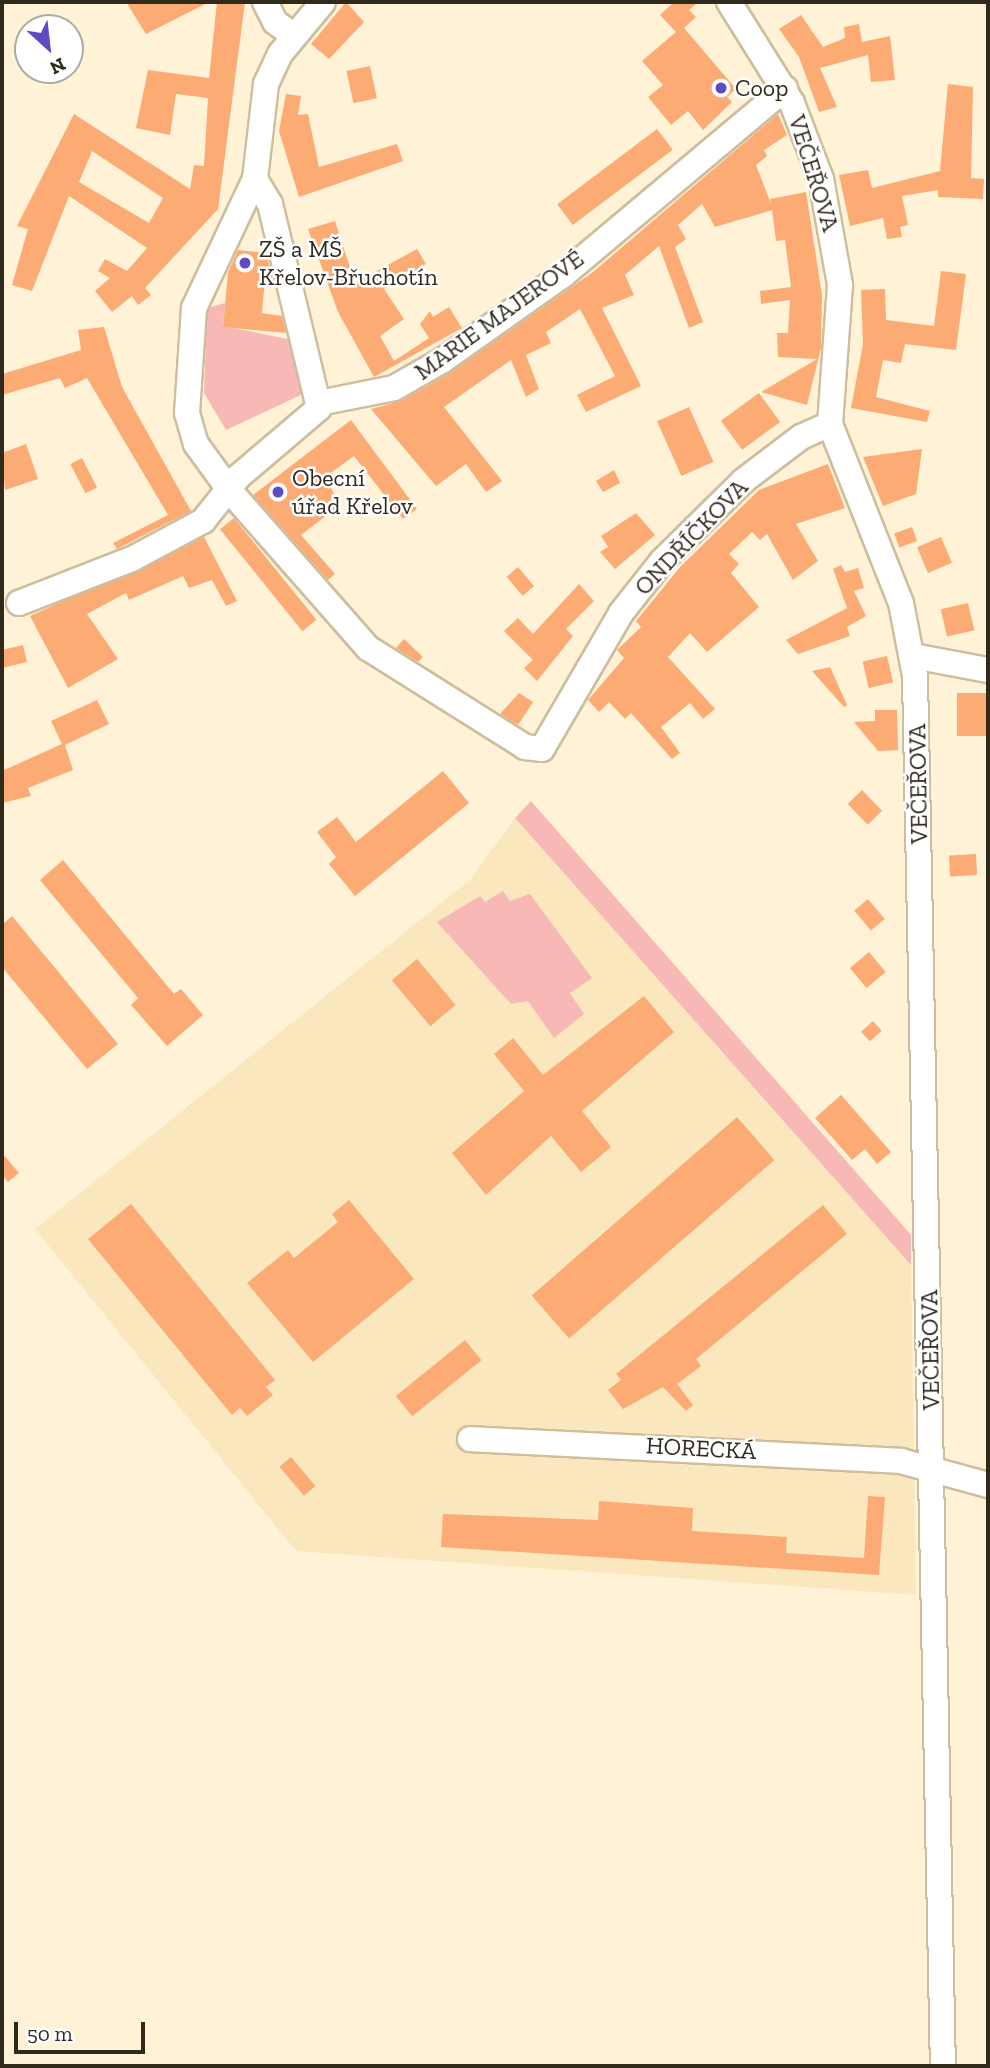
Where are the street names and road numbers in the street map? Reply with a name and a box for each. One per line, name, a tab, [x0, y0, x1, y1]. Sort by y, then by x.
street label: VEČEŘOVA	[783, 111, 845, 235]
street label: MARIE MAJEROVÉ	[409, 244, 589, 386]
street label: ONDŘÍČKOVA	[628, 473, 754, 601]
street label: VEČEŘOVA	[903, 724, 933, 844]
street label: VEČEŘOVA	[915, 1290, 945, 1410]
street label: HORECKÁ	[645, 1431, 757, 1465]

